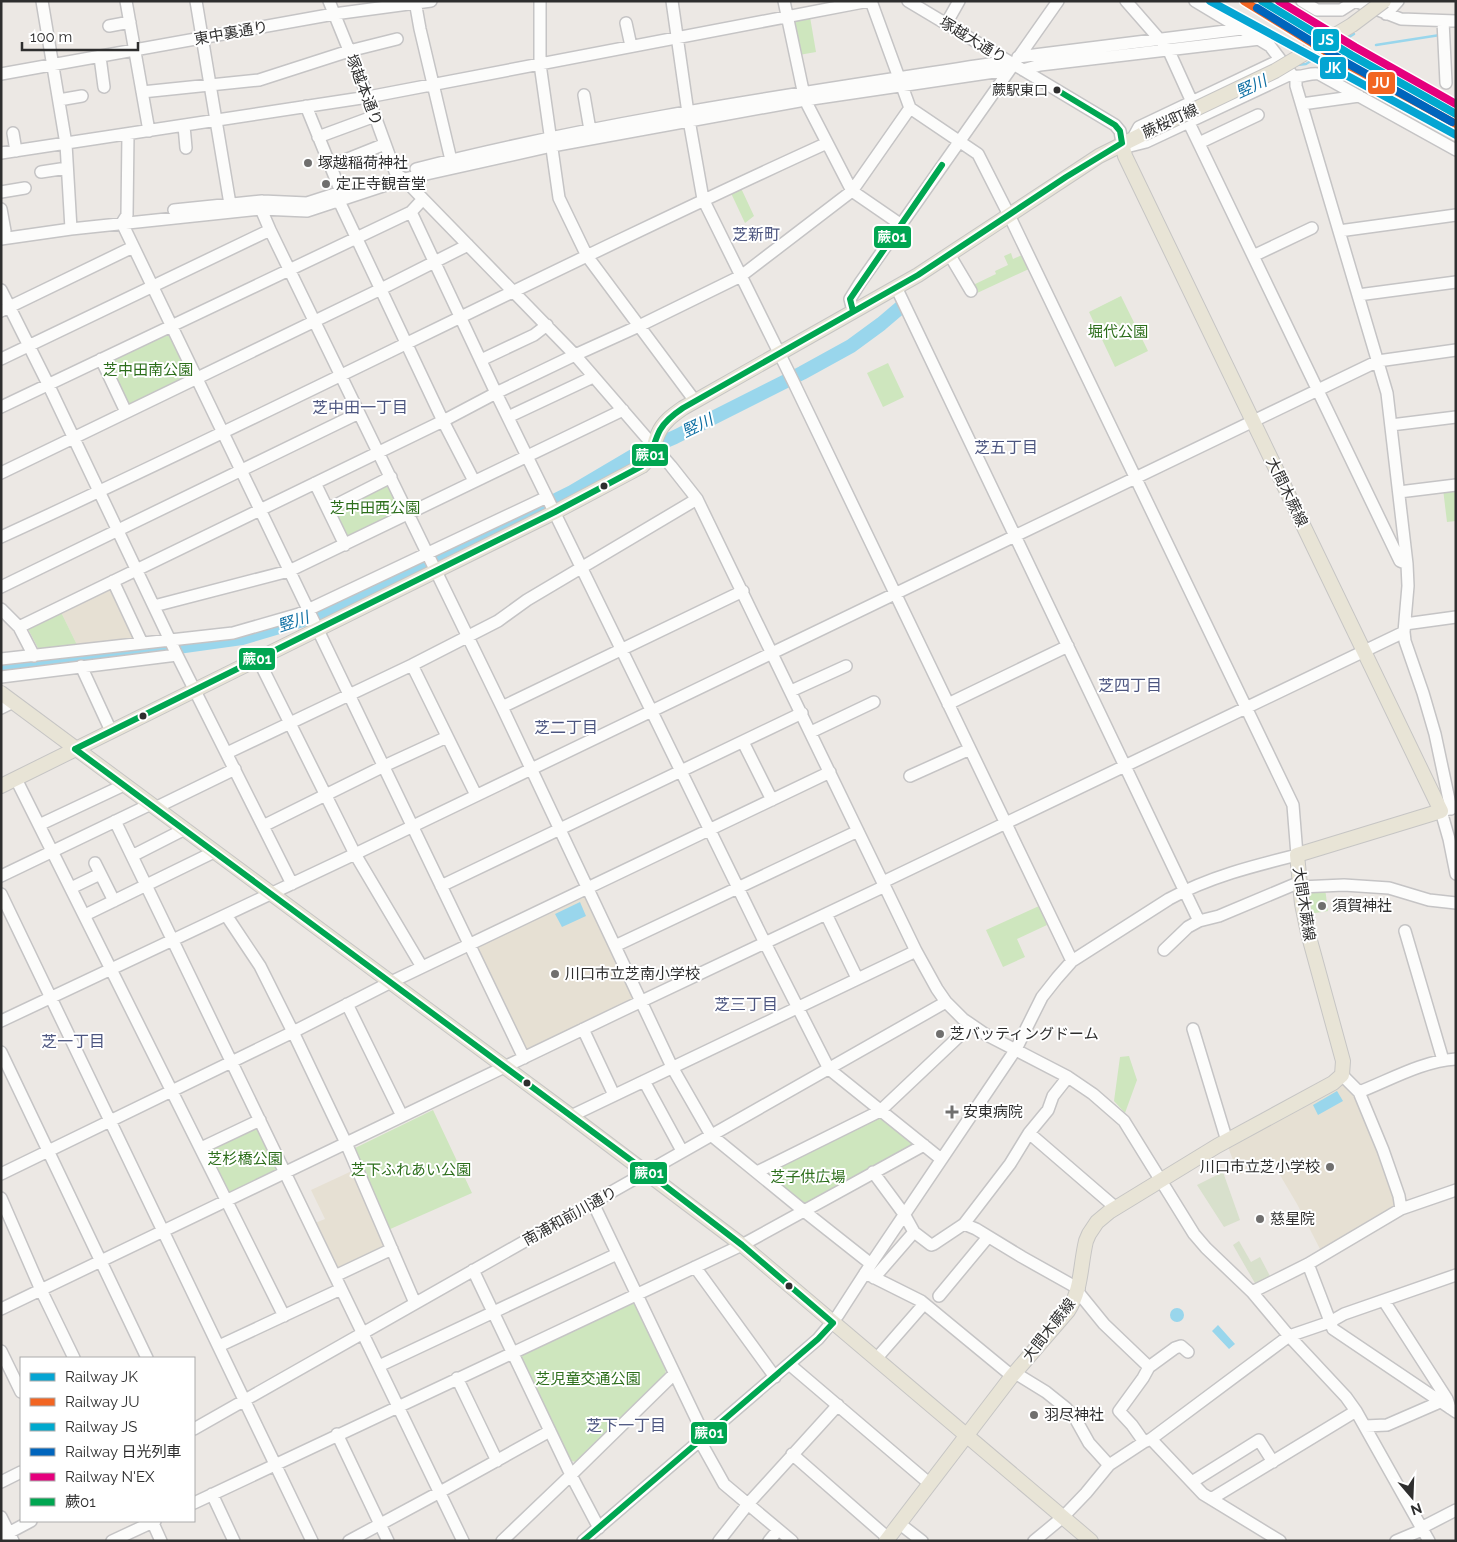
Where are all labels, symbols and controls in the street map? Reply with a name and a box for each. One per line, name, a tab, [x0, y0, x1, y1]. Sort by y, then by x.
street label: 塚越大通り	[936, 13, 1010, 67]
street label: 東中裏通り	[192, 18, 270, 48]
scale bar	[22, 20, 139, 52]
text: 100 m	[30, 28, 72, 46]
line badge: JS	[1312, 28, 1340, 52]
text: JS	[1318, 32, 1334, 48]
street label: 塚越本通り	[342, 52, 386, 128]
line badge: JK	[1319, 56, 1347, 80]
text: JK	[1325, 60, 1342, 76]
water label: 竪川	[1233, 70, 1272, 102]
line badge: JU	[1367, 71, 1396, 95]
text: JU	[1372, 75, 1390, 91]
place label: 蕨駅東口	[992, 82, 1048, 98]
marker: 蕨駅東口	[1052, 85, 1062, 95]
street label: 蕨桜町線	[1139, 100, 1201, 142]
place label: 塚越稲荷神社	[318, 154, 408, 172]
marker: 塚越稲荷神社	[302, 157, 314, 169]
place label: 定正寺観音堂	[336, 175, 426, 193]
marker: 定正寺観音堂	[320, 178, 332, 190]
district label: 芝新町	[732, 225, 780, 244]
line badge: 蕨01	[873, 225, 912, 249]
text: 蕨01	[877, 229, 907, 245]
park label: 堀代公園	[1088, 323, 1148, 341]
park label: 芝中田南公園	[103, 361, 193, 379]
district label: 芝中田一丁目	[312, 398, 408, 417]
water label: 竪川	[679, 409, 718, 441]
district label: 芝五丁目	[974, 438, 1038, 457]
line badge: 蕨01	[631, 443, 669, 467]
text: 蕨01	[635, 447, 665, 463]
street label: 大間木蕨線	[1262, 454, 1312, 530]
unlabelled marker	[599, 481, 609, 491]
park label: 芝中田西公園	[330, 499, 420, 517]
water label: 竪川	[275, 607, 313, 635]
line badge: 蕨01	[238, 647, 276, 671]
text: 蕨01	[242, 651, 272, 667]
district label: 芝四丁目	[1098, 676, 1162, 695]
unlabelled marker	[138, 711, 148, 721]
district label: 芝二丁目	[534, 718, 598, 737]
street label: 大間木蕨線	[1289, 866, 1319, 942]
place label: 須賀神社	[1332, 897, 1392, 915]
marker: 須賀神社	[1316, 900, 1328, 912]
place label: 川口市立芝南小学校	[565, 965, 700, 983]
marker: 川口市立芝南小学校	[549, 968, 561, 980]
district label: 芝三丁目	[714, 995, 778, 1014]
place label: 芝バッティングドーム	[950, 1025, 1099, 1043]
marker: 芝バッティングドーム	[934, 1028, 946, 1040]
district label: 芝一丁目	[41, 1032, 105, 1051]
unlabelled marker	[522, 1078, 532, 1088]
place label: 安東病院	[963, 1103, 1023, 1121]
marker: 安東病院	[945, 1105, 959, 1119]
park label: 芝杉橋公園	[207, 1150, 283, 1168]
place label: 川口市立芝小学校	[1200, 1158, 1320, 1176]
park label: 芝下ふれあい公園	[351, 1161, 471, 1179]
line badge: 蕨01	[629, 1161, 668, 1185]
marker: 川口市立芝小学校	[1324, 1161, 1336, 1173]
text: 蕨01	[634, 1165, 664, 1181]
park label: 芝子供広場	[770, 1168, 846, 1186]
street label: 南浦和前川通り	[520, 1183, 620, 1249]
place label: 慈星院	[1270, 1210, 1315, 1228]
marker: 慈星院	[1254, 1213, 1266, 1225]
unlabelled marker	[784, 1281, 794, 1291]
street label: 大間木蕨線	[1019, 1295, 1079, 1365]
legend	[20, 1357, 195, 1522]
text: Railway JK	[65, 1368, 138, 1386]
park label: 芝児童交通公園	[535, 1370, 641, 1388]
text: Railway JU	[65, 1393, 140, 1411]
place label: 羽尽神社	[1044, 1406, 1104, 1424]
marker: 羽尽神社	[1028, 1409, 1040, 1421]
district label: 芝下一丁目	[586, 1416, 666, 1435]
text: Railway JS	[65, 1418, 137, 1436]
line badge: 蕨01	[690, 1421, 728, 1445]
text: 蕨01	[694, 1425, 724, 1441]
text: Railway 日光列車	[65, 1443, 181, 1461]
text: Railway N'EX	[65, 1468, 155, 1486]
north arrow	[1387, 1472, 1437, 1522]
text: 蕨01	[65, 1493, 96, 1511]
text: N	[1409, 1500, 1424, 1519]

